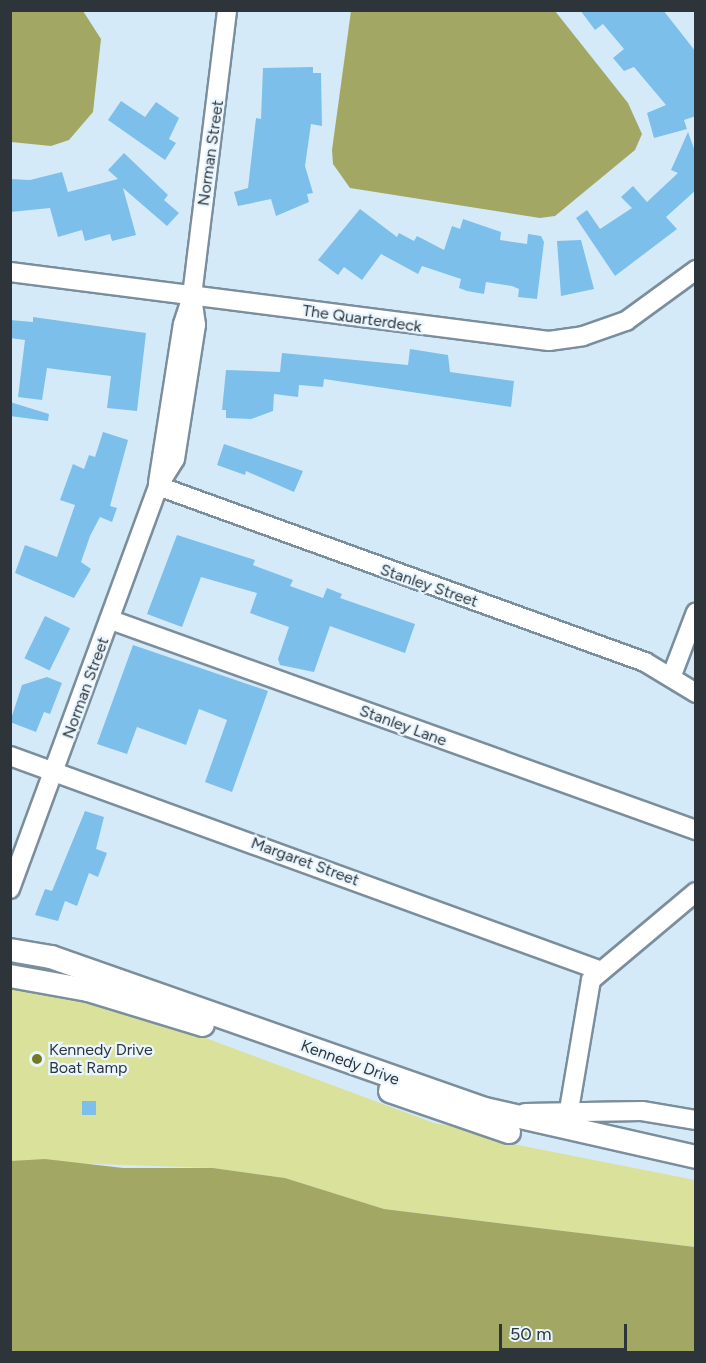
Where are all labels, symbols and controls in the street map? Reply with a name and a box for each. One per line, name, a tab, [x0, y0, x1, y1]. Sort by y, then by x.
street label: Norman Street	[194, 99, 228, 207]
street label: The Quarterdeck	[301, 301, 423, 337]
street label: Stanley Street	[378, 560, 480, 612]
street label: Norman Street	[59, 635, 113, 741]
street label: Stanley Lane	[357, 701, 449, 751]
street label: Margaret Street	[248, 834, 362, 890]
street label: Kennedy Drive	[298, 1036, 402, 1090]
place label: Kennedy Drive Boat Ramp	[49, 1040, 153, 1078]
marker: Kennedy Drive Boat Ramp	[30, 1052, 44, 1066]
scale bar	[502, 1312, 630, 1350]
text: 50 m	[510, 1323, 552, 1345]

